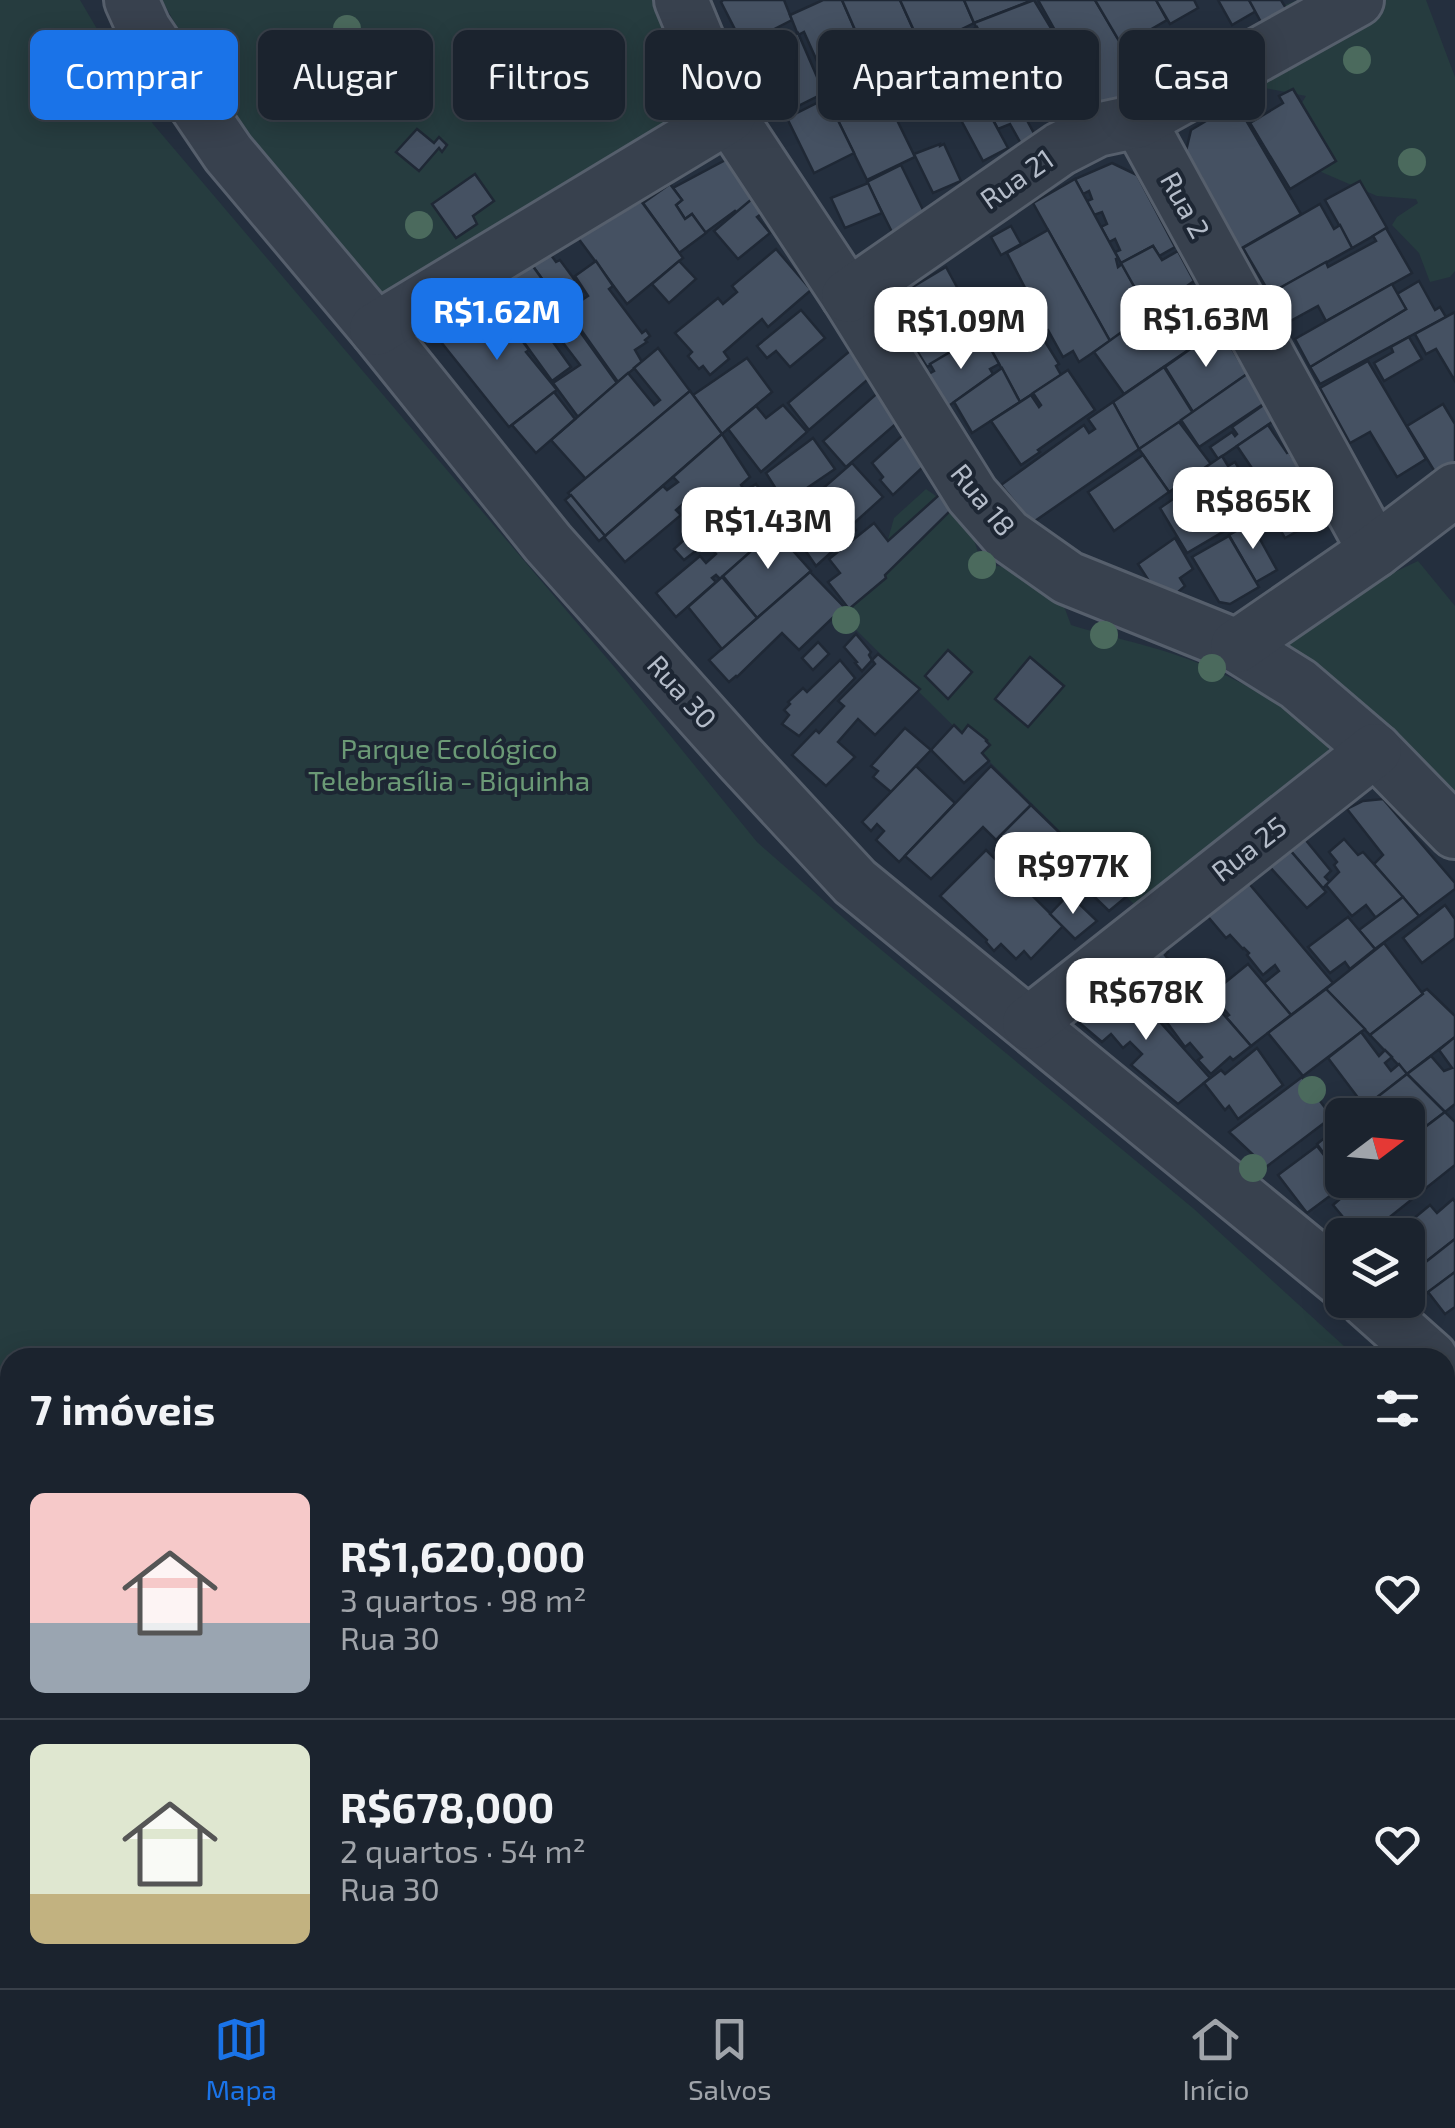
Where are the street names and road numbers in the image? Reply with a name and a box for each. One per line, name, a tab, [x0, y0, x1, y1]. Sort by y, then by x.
street label: Rua 21	[973, 141, 1060, 216]
street label: Rua 2	[1154, 165, 1218, 244]
street label: Rua 18	[944, 456, 1023, 542]
street label: Rua 30	[641, 648, 725, 735]
street label: Rua 25	[1204, 808, 1293, 888]

